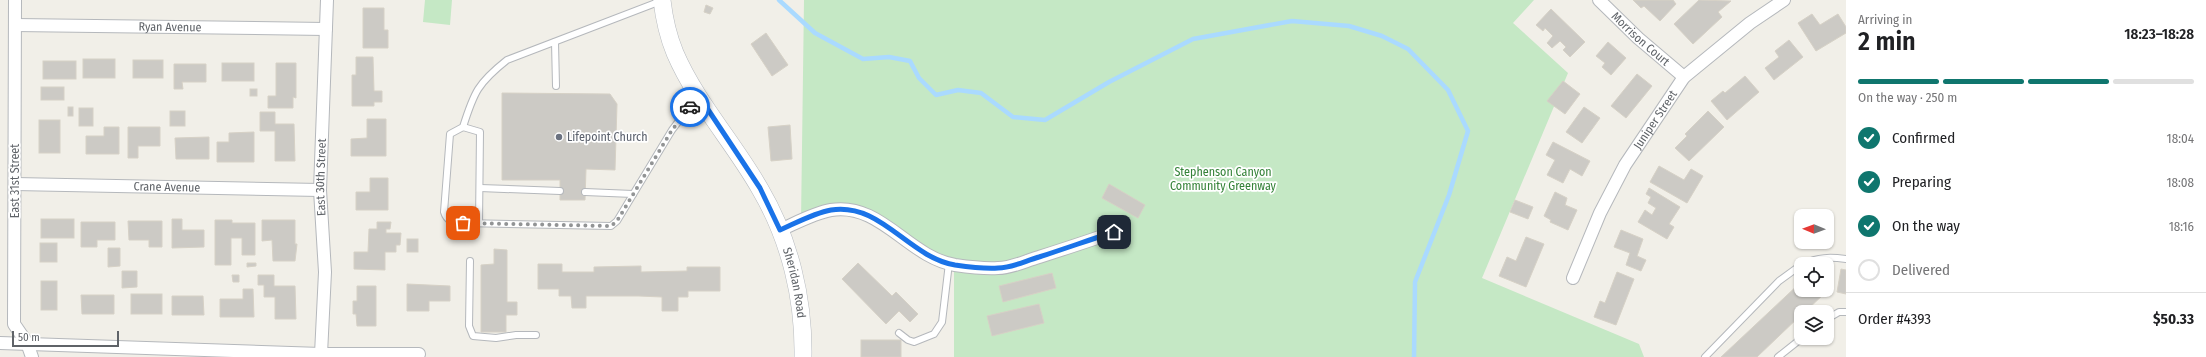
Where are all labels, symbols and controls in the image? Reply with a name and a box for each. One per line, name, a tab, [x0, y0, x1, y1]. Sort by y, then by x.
street label: Morrison Court	[1609, 9, 1673, 69]
text: Arriving in	[1858, 12, 1912, 27]
street label: Ryan Avenue	[138, 20, 202, 34]
text: 18:23–18:28	[2124, 25, 2194, 43]
text: 2 min	[1858, 26, 1916, 57]
courier	[670, 87, 710, 127]
street label: Juniper Street	[1631, 88, 1680, 152]
text: On the way · 250 m	[1858, 90, 1957, 105]
icon: car	[679, 96, 701, 118]
icon: check	[1858, 127, 1880, 149]
text: Confirmed	[1892, 129, 1955, 147]
place label: Lifepoint Church	[567, 130, 648, 144]
text: 18:04	[2167, 131, 2194, 146]
marker: Lifepoint Church	[554, 132, 564, 142]
street label: East 30th Street	[313, 138, 329, 216]
street label: East 31st Street	[8, 144, 22, 218]
park label: Stephenson Canyon Community Greenway	[1170, 165, 1277, 193]
icon: check	[1858, 171, 1880, 193]
text: Preparing	[1892, 173, 1951, 191]
text: 18:08	[2166, 175, 2194, 190]
street label: Crane Avenue	[133, 179, 201, 195]
pin	[446, 206, 480, 240]
north arrow	[1794, 209, 1834, 249]
map controls	[1794, 209, 1834, 345]
icon: bag	[452, 212, 474, 234]
pin	[1097, 215, 1131, 249]
icon: check	[1858, 215, 1880, 237]
text: On the way	[1892, 217, 1960, 235]
text: 18:16	[2169, 219, 2194, 234]
icon: home	[1103, 221, 1125, 243]
street label: Sheridan Road	[780, 246, 808, 319]
button: locate	[1794, 257, 1834, 297]
text: Delivered	[1892, 261, 1950, 279]
button: layers	[1794, 305, 1834, 345]
text: Order #4393	[1858, 310, 1931, 328]
text: $50.33	[2153, 310, 2194, 328]
scale bar	[12, 329, 119, 348]
text: 50 m	[18, 331, 40, 344]

